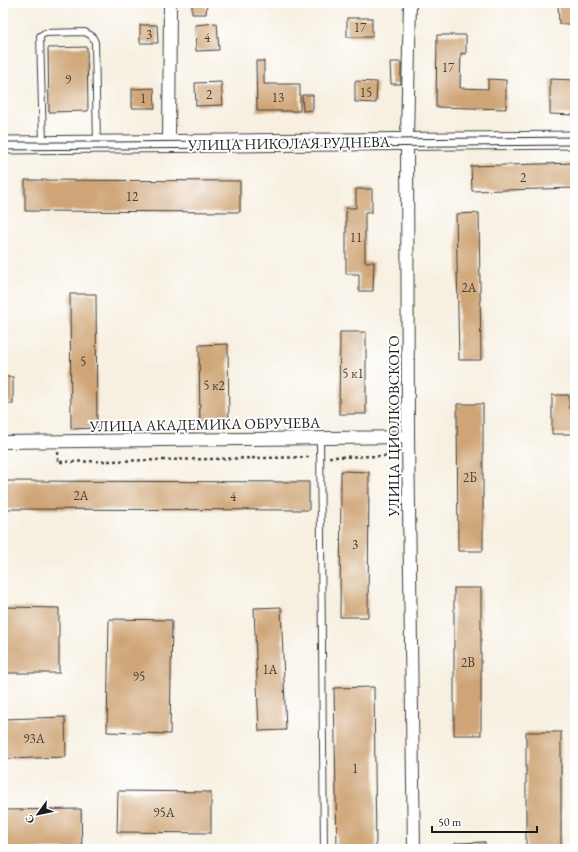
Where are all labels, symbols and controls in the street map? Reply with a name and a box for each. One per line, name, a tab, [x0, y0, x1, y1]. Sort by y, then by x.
house number: 17	[354, 19, 367, 36]
house number: 3	[146, 26, 152, 43]
house number: 4	[204, 29, 211, 46]
house number: 17	[442, 59, 455, 76]
house number: 9	[65, 71, 72, 88]
house number: 15	[360, 84, 372, 101]
house number: 2	[206, 86, 213, 103]
house number: 13	[272, 89, 284, 106]
house number: 1	[140, 90, 146, 107]
street label: УЛИЦА НИКОЛАЯ РУДНЕВА	[187, 132, 391, 154]
house number: 2	[520, 169, 527, 186]
house number: 12	[126, 188, 139, 205]
house number: 11	[350, 229, 362, 246]
house number: 2А	[461, 279, 478, 296]
street label: УЛИЦА ЦИОЛКОВСКОГО	[384, 335, 403, 518]
house number: 5	[80, 353, 86, 370]
house number: 5 к1	[342, 365, 364, 382]
house number: 5 к2	[203, 377, 225, 394]
street label: УЛИЦА АКАДЕМИКА ОБРУЧЕВА	[88, 412, 321, 436]
house number: 2Б	[463, 469, 477, 486]
house number: 2А	[73, 487, 90, 504]
house number: 4	[230, 488, 237, 505]
house number: 3	[352, 536, 358, 553]
house number: 2В	[461, 654, 475, 671]
house number: 1А	[262, 661, 279, 678]
house number: 95	[133, 668, 145, 685]
house number: 93А	[23, 730, 46, 747]
house number: 1	[352, 760, 358, 777]
north arrow	[18, 794, 58, 834]
house number: 95А	[153, 804, 176, 821]
scale bar	[432, 808, 537, 834]
text: С	[22, 812, 38, 827]
text: 50 m	[438, 814, 462, 830]

